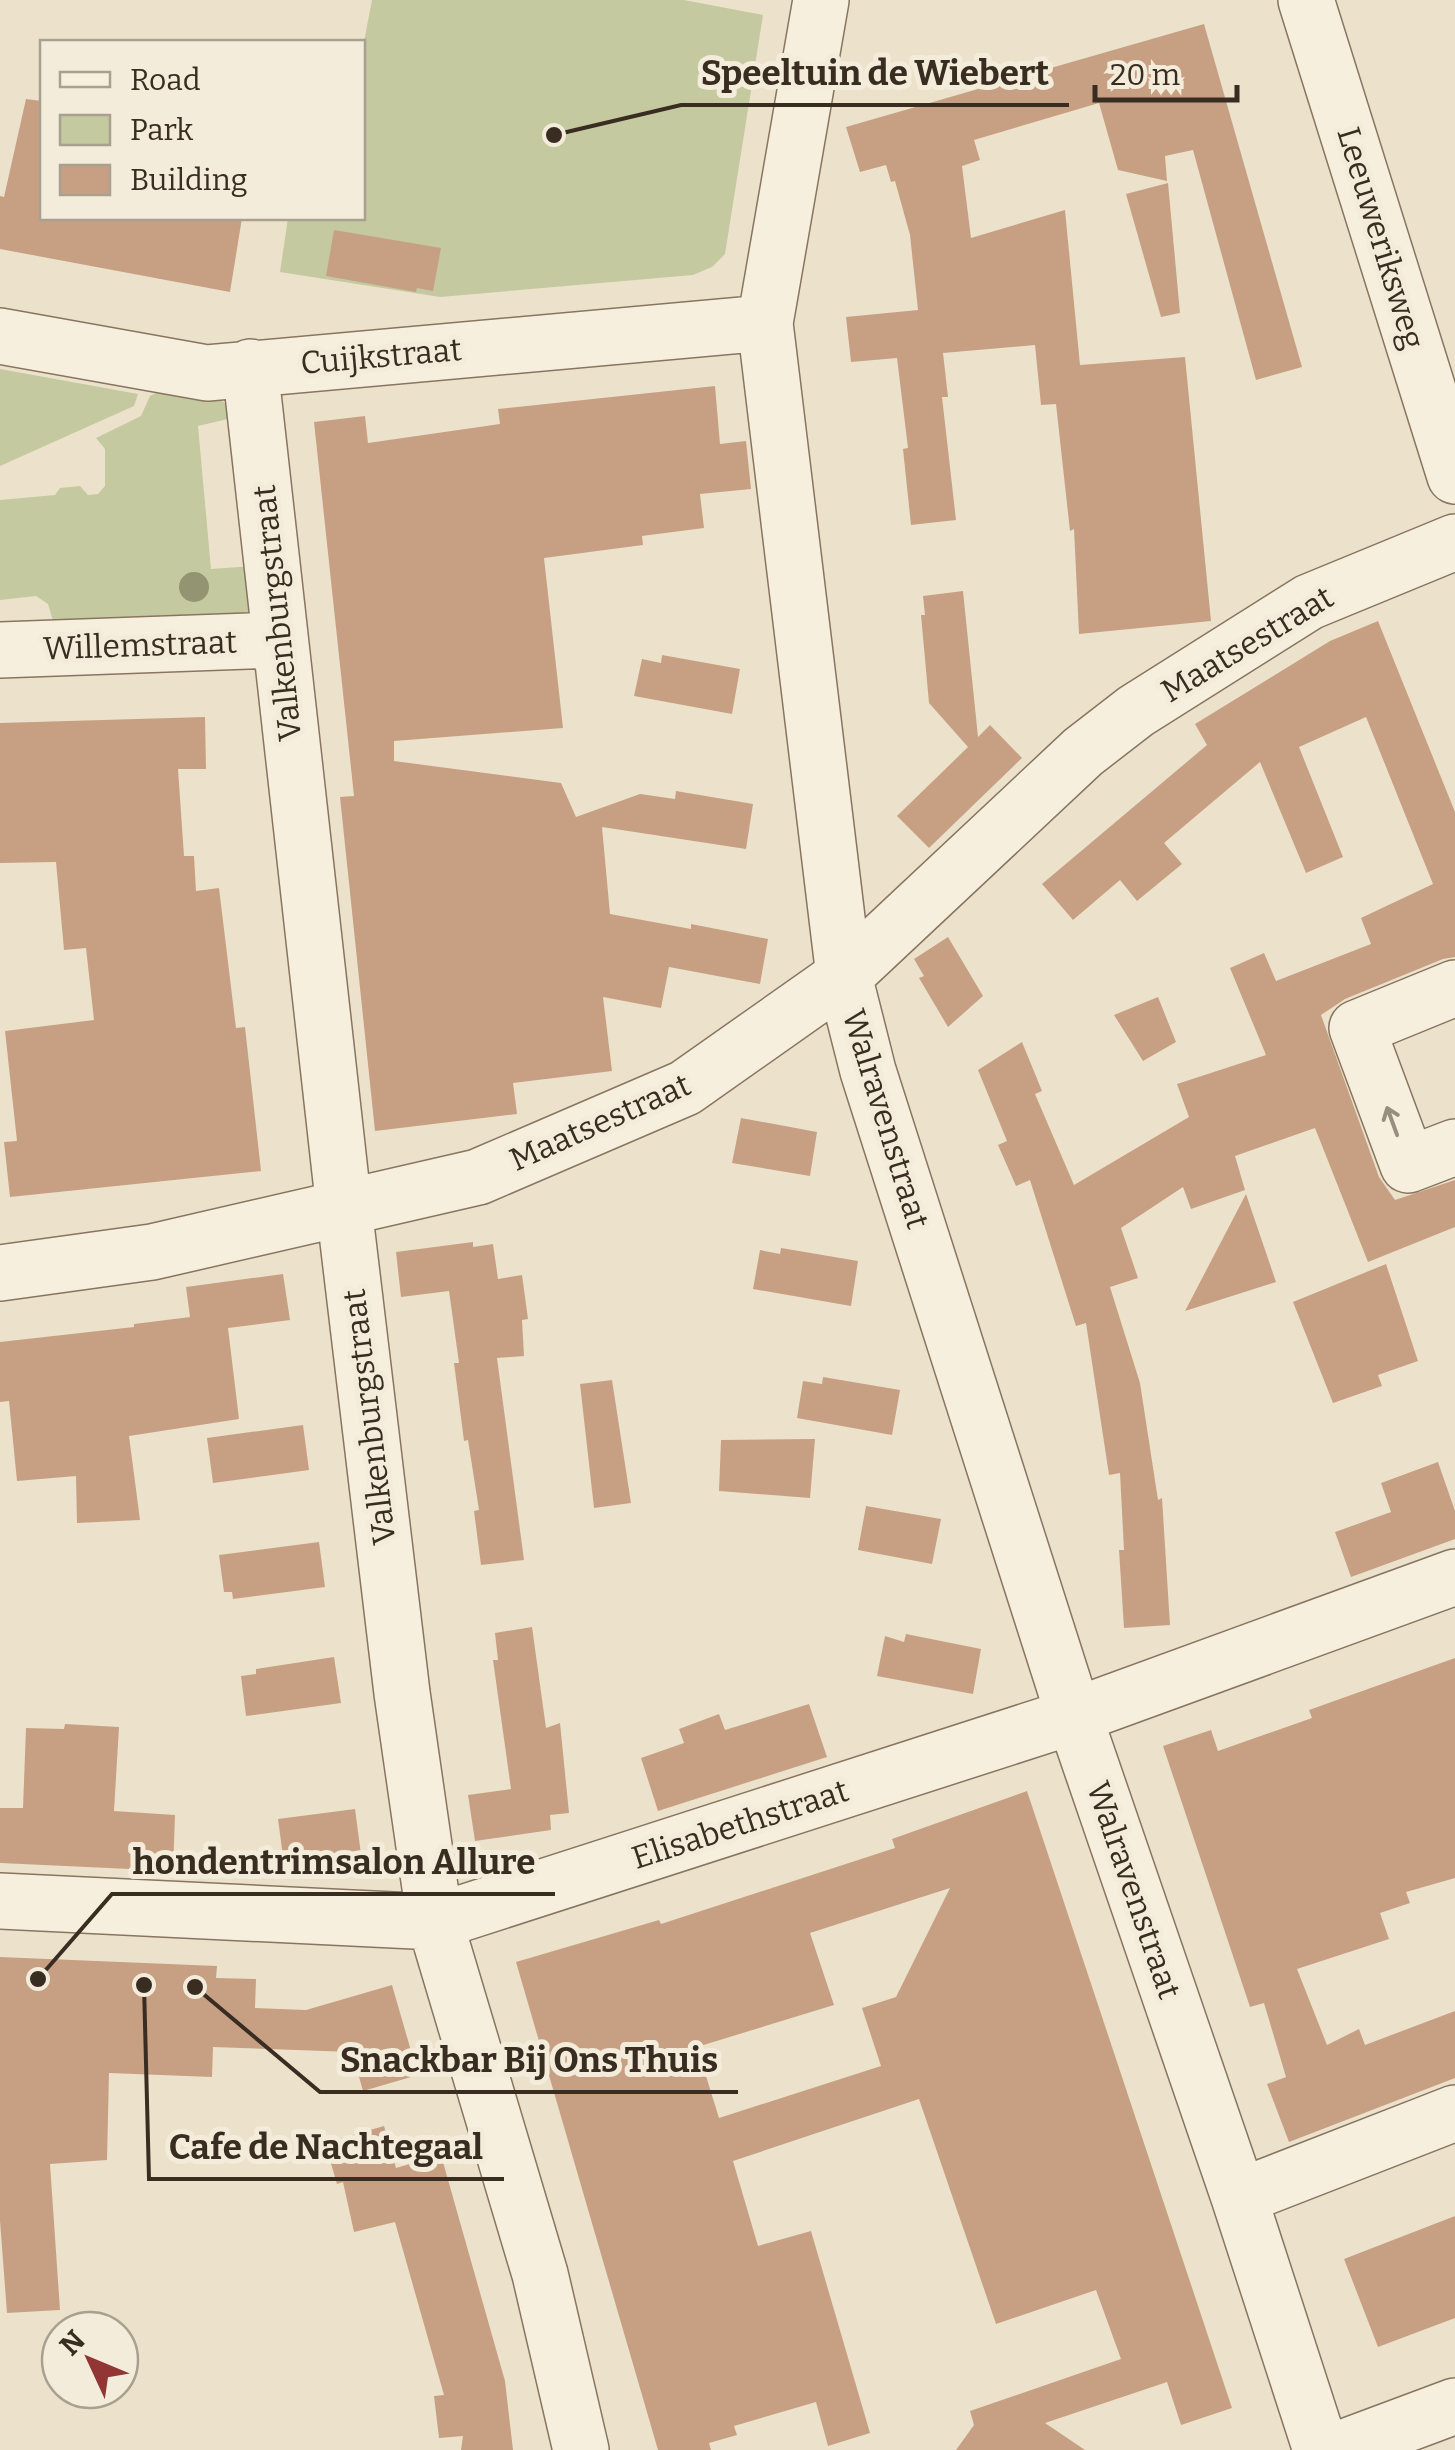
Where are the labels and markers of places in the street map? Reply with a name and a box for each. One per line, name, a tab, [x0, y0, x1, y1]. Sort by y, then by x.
callout: Speeltuin de Wiebert	[681, 40, 1069, 105]
callout: hondentrimsalon Allure	[112, 1829, 555, 1894]
callout: Snackbar Bij Ons Thuis	[320, 2027, 738, 2092]
callout: Cafe de Nachtegaal	[149, 2114, 504, 2179]

